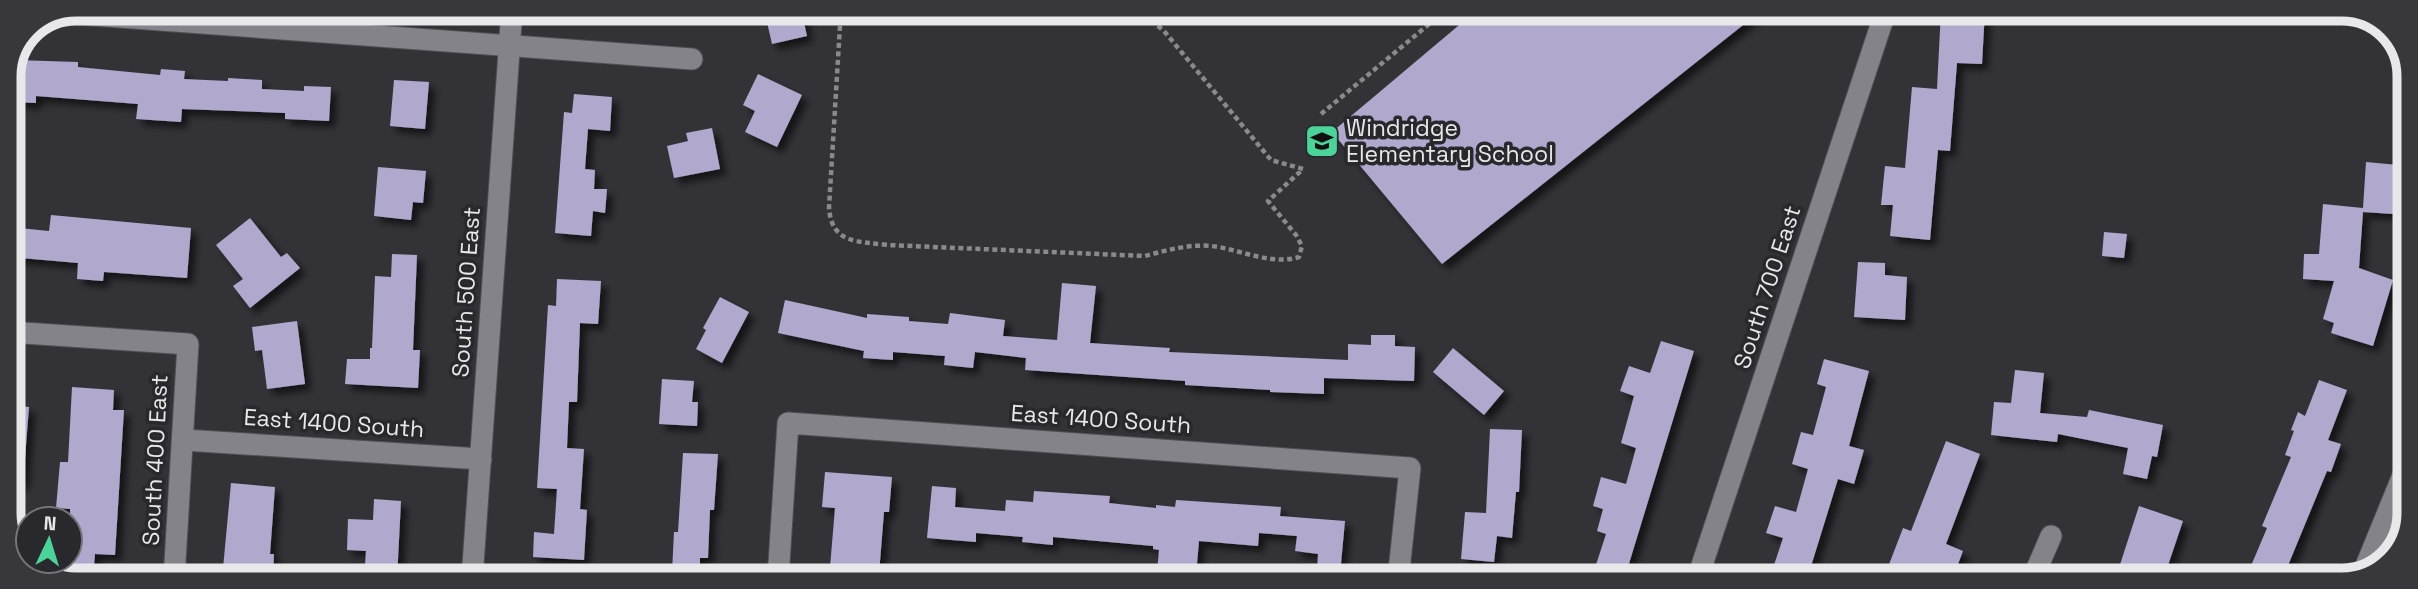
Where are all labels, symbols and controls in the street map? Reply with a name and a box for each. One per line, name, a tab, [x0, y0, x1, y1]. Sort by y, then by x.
place label: Windridge Elementary School	[1346, 113, 1554, 169]
school or university icon: Windridge Elementary School	[1303, 122, 1341, 160]
street label: South 700 East	[1727, 202, 1807, 372]
street label: South 500 East	[445, 206, 487, 378]
street label: South 400 East	[136, 374, 174, 546]
street label: East 1400 South	[1010, 398, 1192, 440]
street label: East 1400 South	[243, 402, 425, 444]
north arrow	[14, 505, 84, 575]
text: N	[43, 511, 57, 536]

